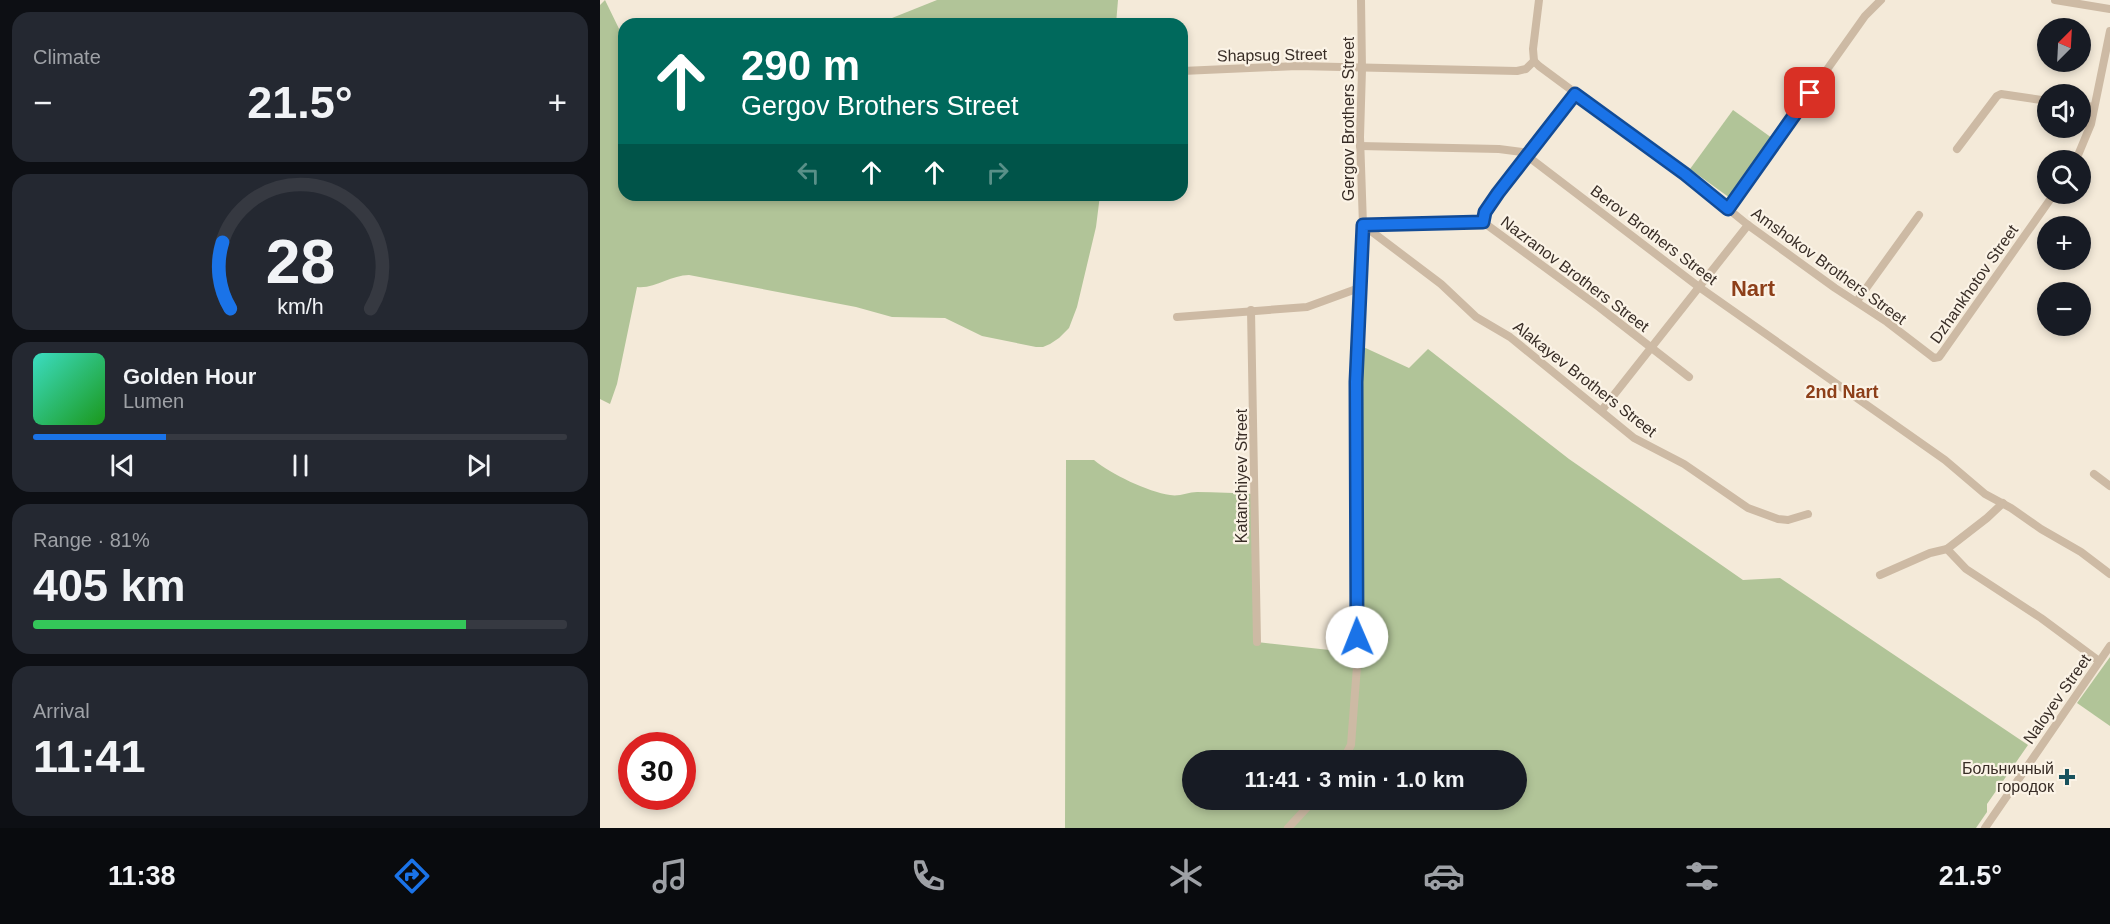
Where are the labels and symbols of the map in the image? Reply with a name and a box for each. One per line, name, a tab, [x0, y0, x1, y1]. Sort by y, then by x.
north arrow	[2037, 18, 2091, 72]
street label: Gergov Brothers Street	[1340, 36, 1357, 201]
street label: Shapsug Street	[1217, 46, 1328, 64]
pin	[1784, 67, 1835, 118]
street label: Berov Brothers Street	[1587, 182, 1721, 288]
street label: Amshokov Brothers Street	[1748, 204, 1910, 328]
street label: Nazranov Brothers Street	[1498, 213, 1653, 335]
street label: Dzhankhotov Street	[1927, 221, 2022, 346]
district label: Nart	[1731, 276, 1776, 301]
street label: Alakayev Brothers Street	[1510, 318, 1660, 441]
district label: 2nd Nart	[1805, 382, 1879, 402]
street label: Katanchiyev Street	[1233, 408, 1250, 543]
position arrow	[1325, 605, 1389, 669]
street label: Naloyev Street	[2020, 651, 2094, 747]
speed limit sign: 30	[618, 732, 696, 810]
place label: Больничный городок	[1962, 760, 2055, 795]
marker: Больничный городок	[2058, 768, 2076, 786]

